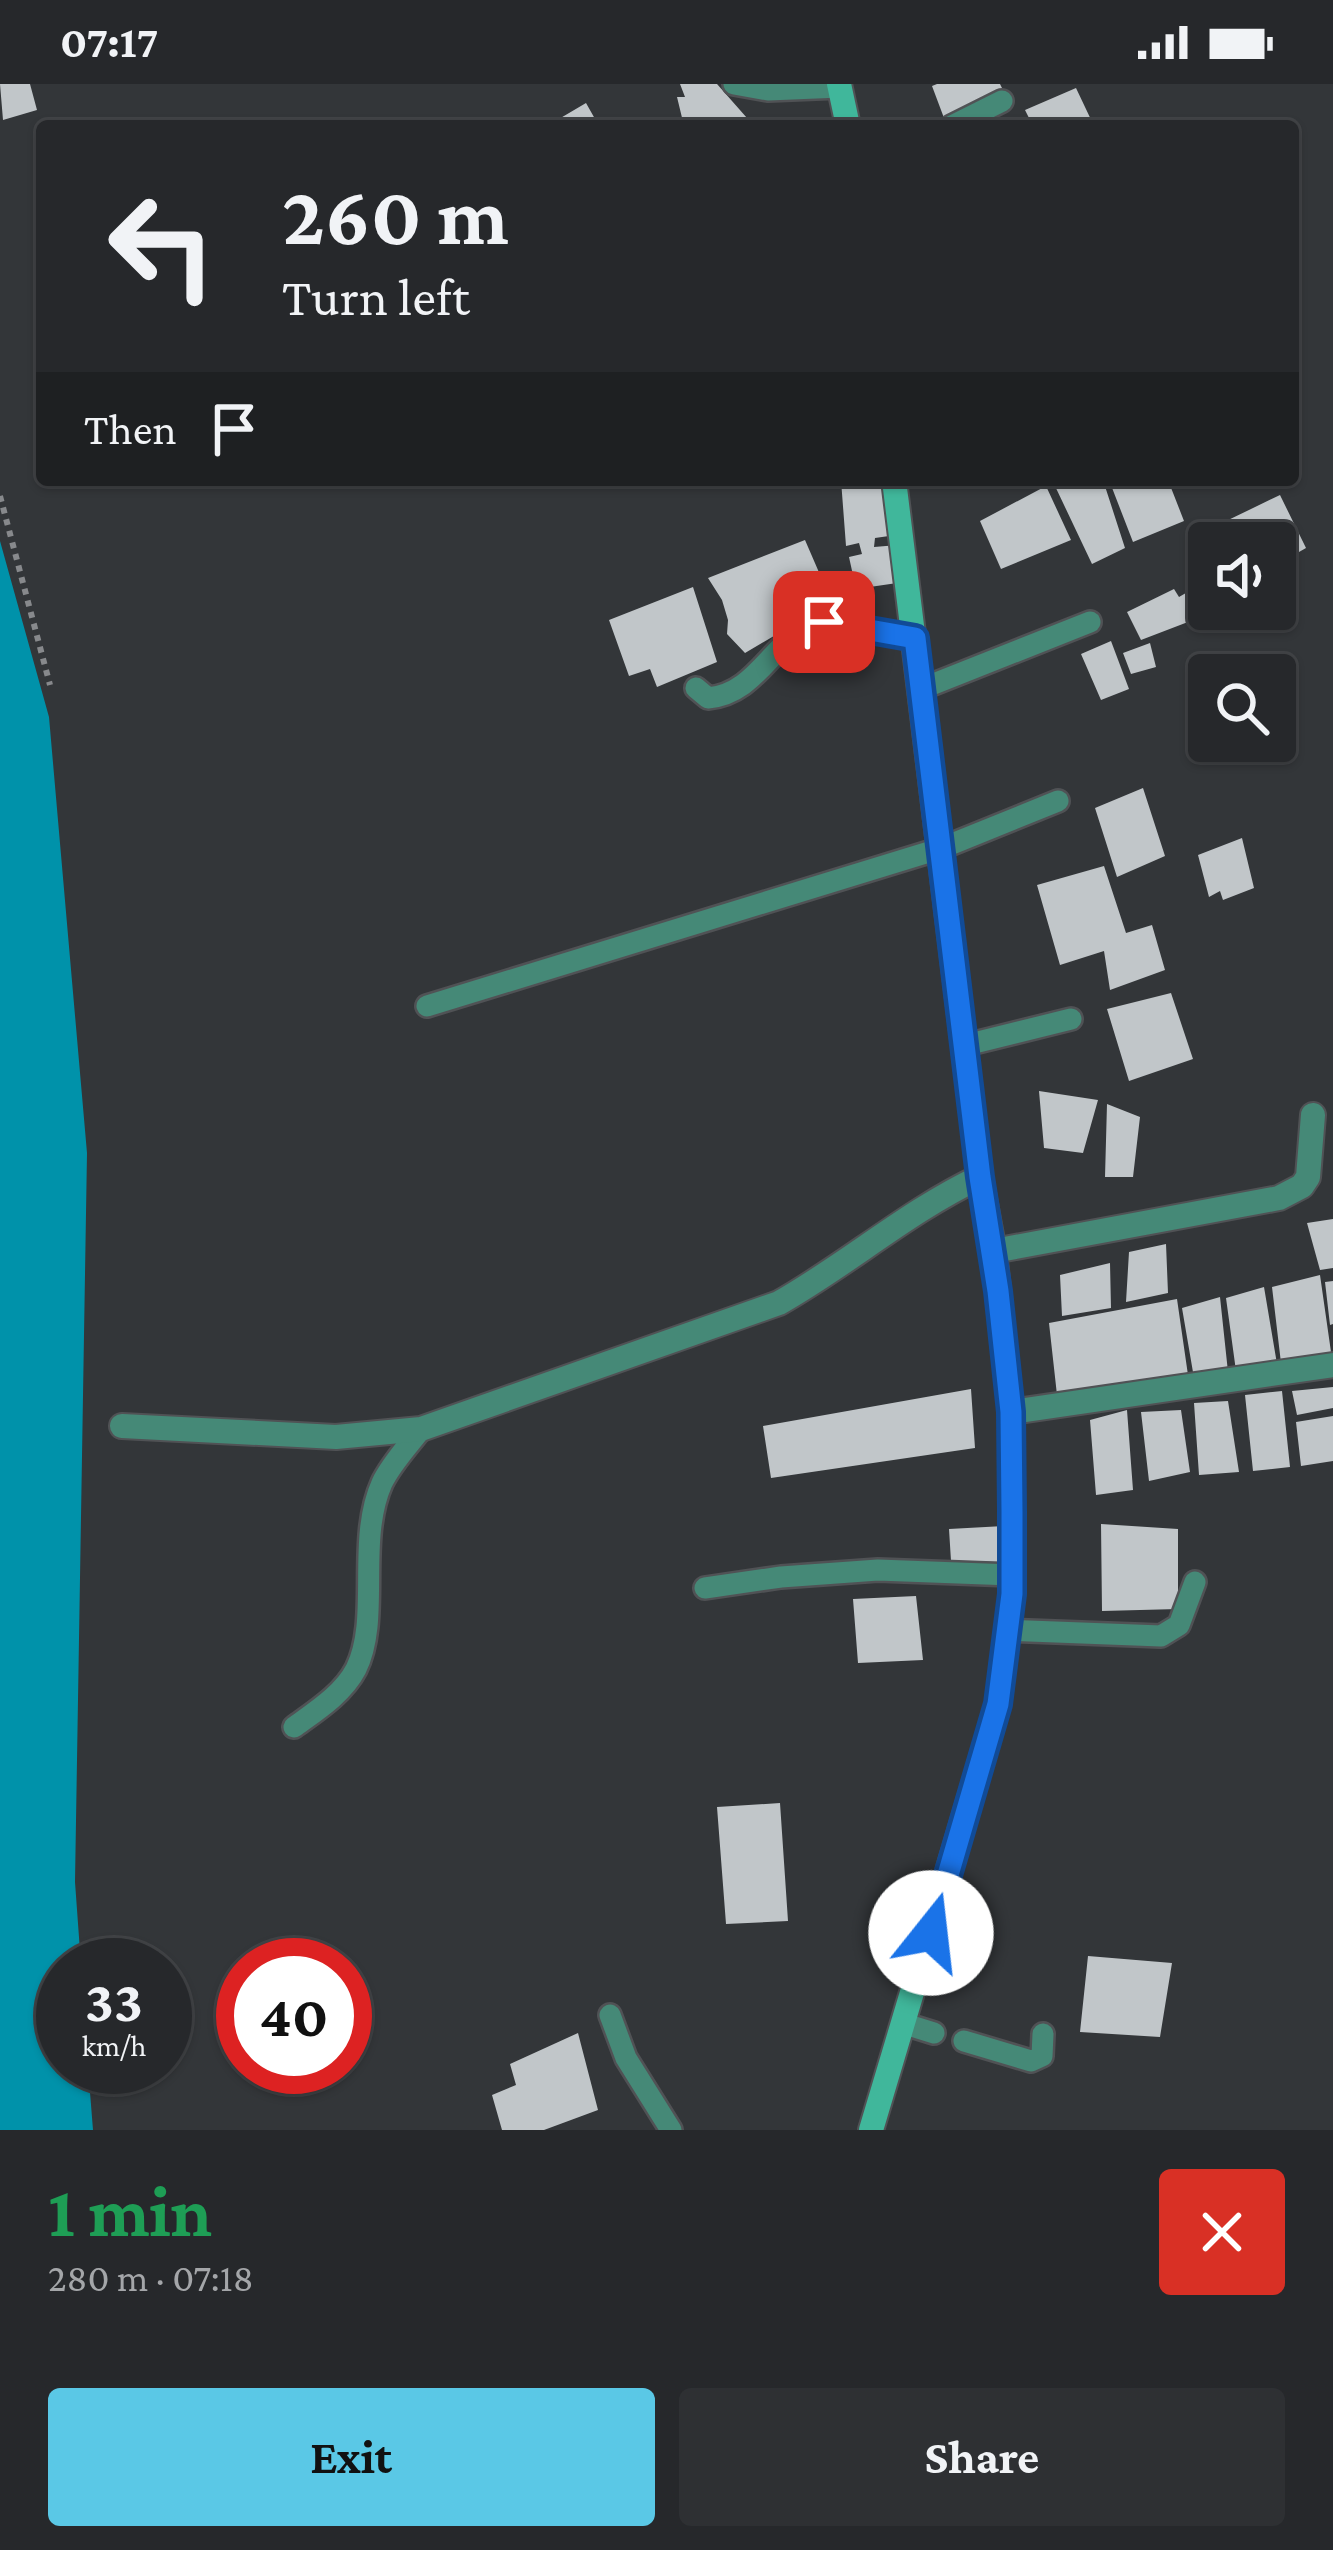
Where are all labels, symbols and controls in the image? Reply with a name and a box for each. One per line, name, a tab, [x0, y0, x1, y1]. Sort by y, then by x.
text: 07:17	[60, 17, 158, 67]
icon: left	[84, 168, 240, 324]
text: 260 m	[282, 169, 509, 262]
text: Turn left	[282, 267, 470, 327]
icon: arrive	[201, 396, 267, 462]
text: Then	[84, 404, 177, 454]
map controls	[1188, 522, 1296, 762]
button: sound	[1188, 522, 1296, 630]
pin	[773, 571, 875, 673]
icon: arrive	[791, 589, 857, 655]
button: search	[1188, 654, 1296, 762]
position arrow	[868, 1870, 994, 1996]
speed limit sign: 40	[216, 1938, 372, 2094]
text: 33	[85, 1967, 143, 2034]
text: km/h	[82, 2029, 146, 2062]
button: close	[1159, 2169, 1285, 2295]
text: 1 min	[48, 2171, 212, 2251]
text: 280 m · 07:18	[48, 2256, 254, 2299]
button: Exit	[48, 2388, 655, 2526]
button: Share	[679, 2388, 1285, 2526]

